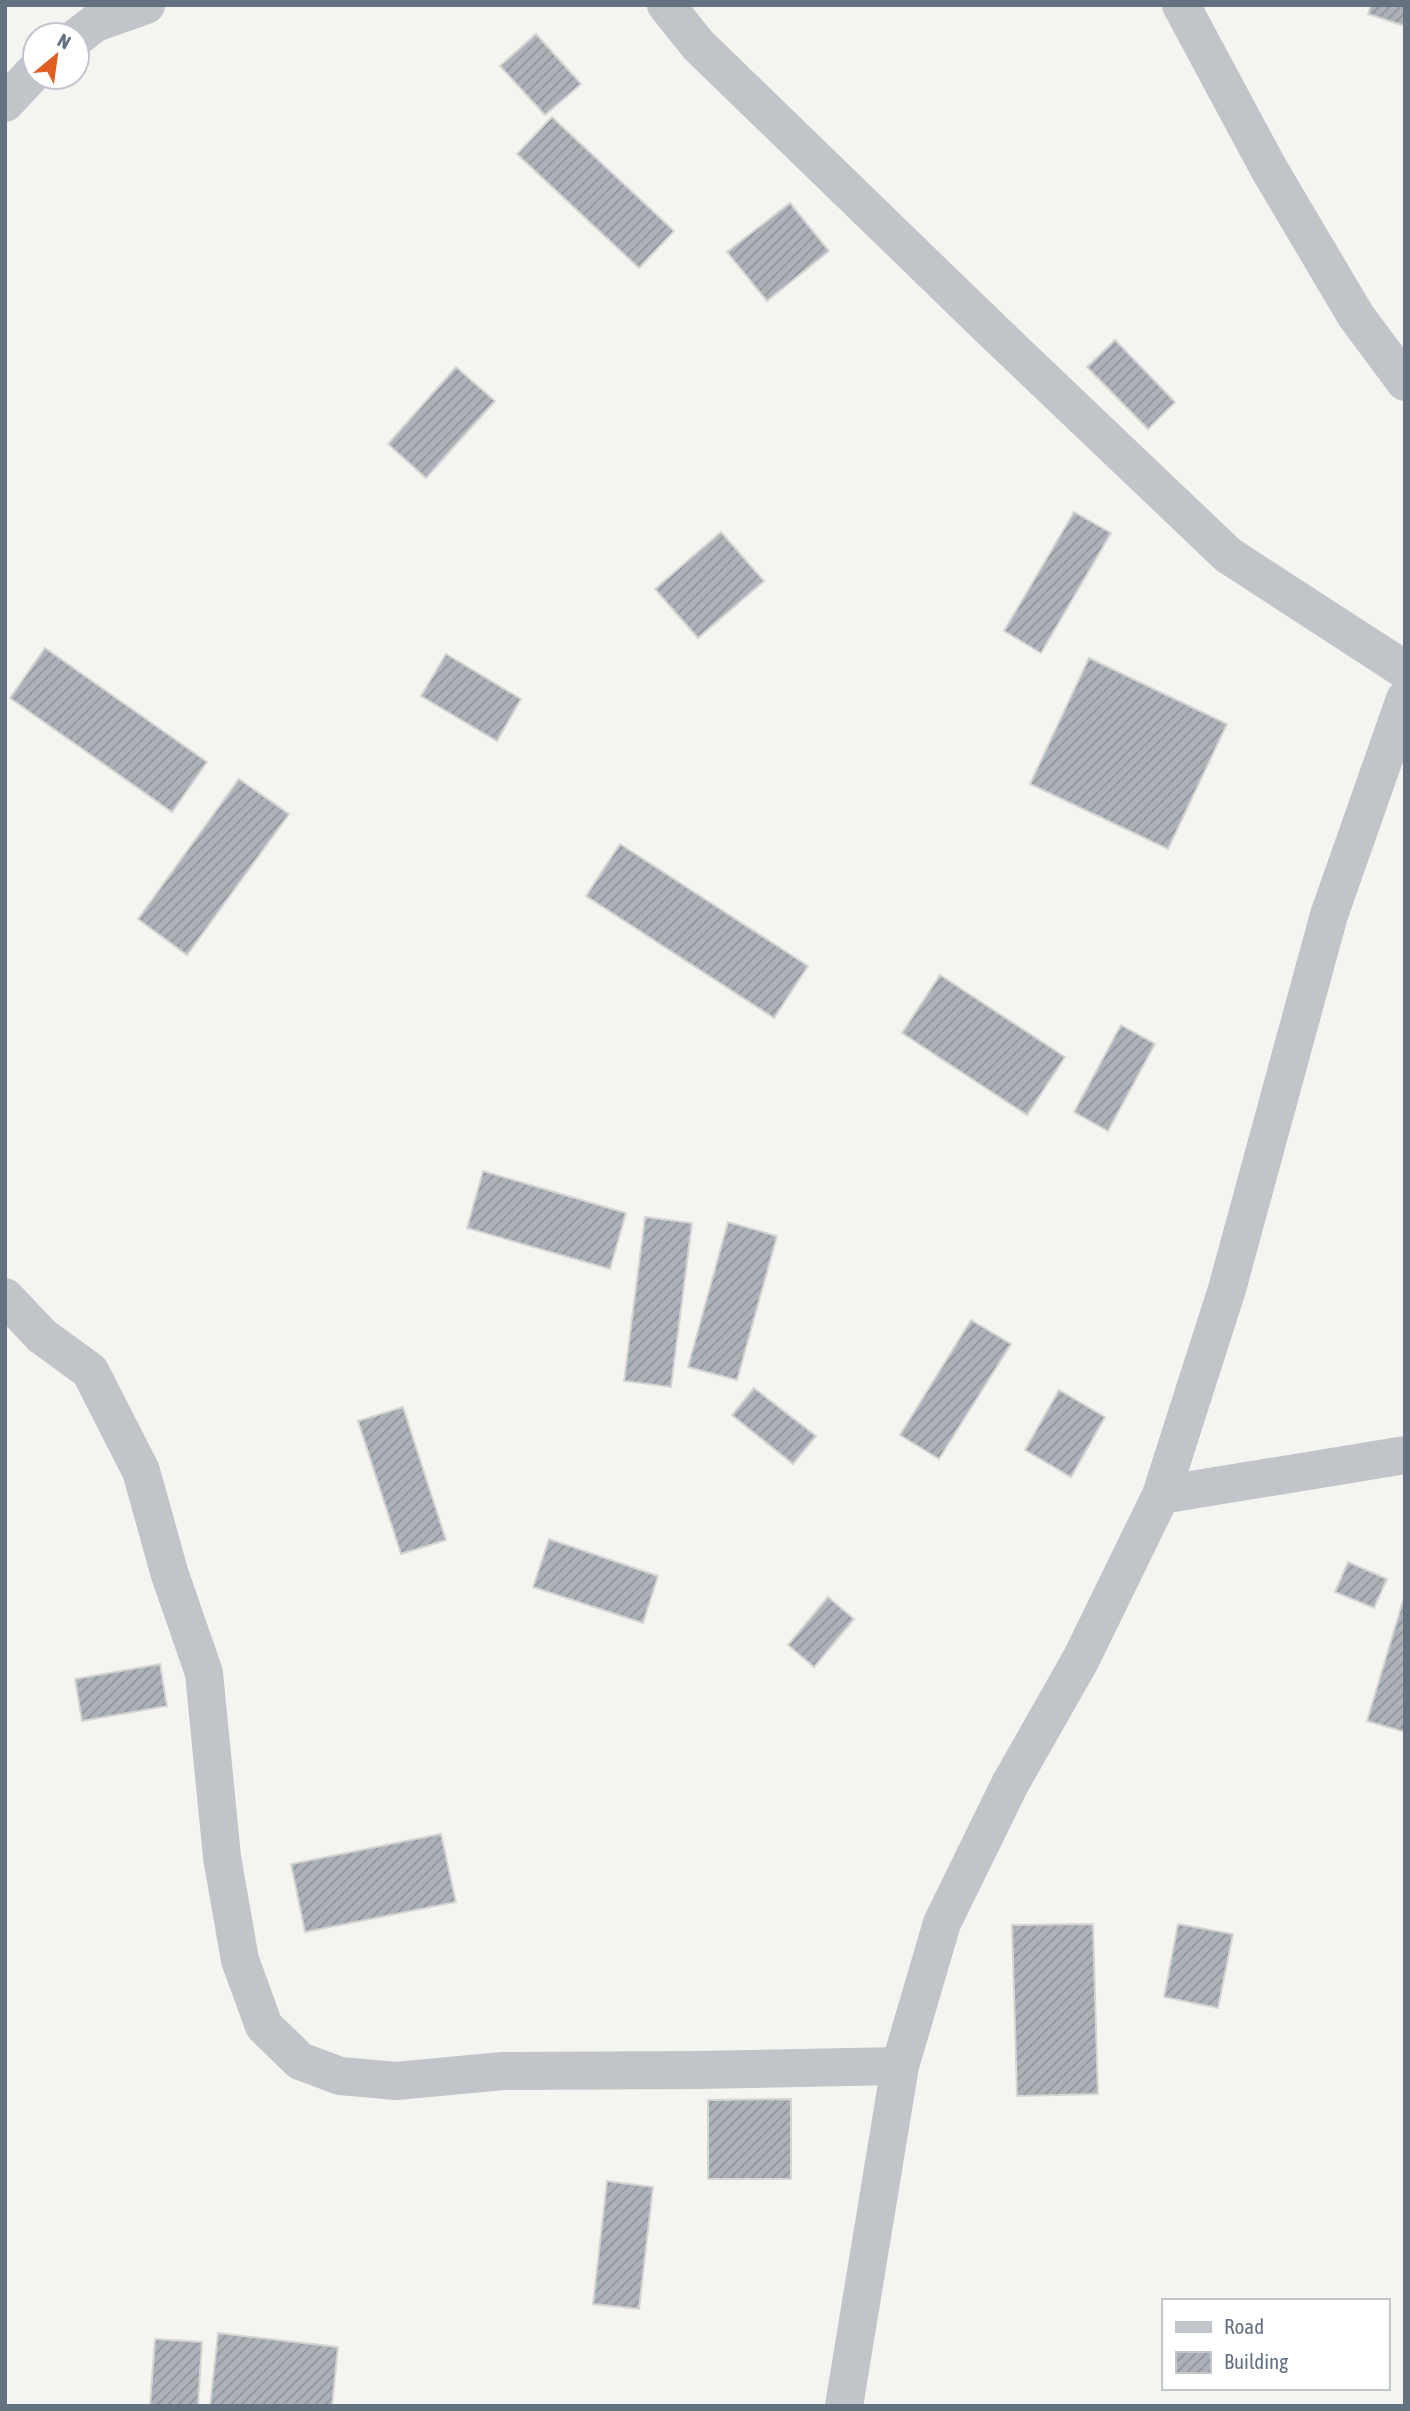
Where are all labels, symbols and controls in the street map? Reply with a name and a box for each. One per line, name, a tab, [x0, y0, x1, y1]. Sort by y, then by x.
north arrow	[21, 21, 91, 91]
text: N	[54, 29, 74, 53]
legend	[1162, 2299, 1389, 2390]
text: Road	[1224, 2314, 1264, 2338]
text: Building	[1224, 2349, 1288, 2373]

